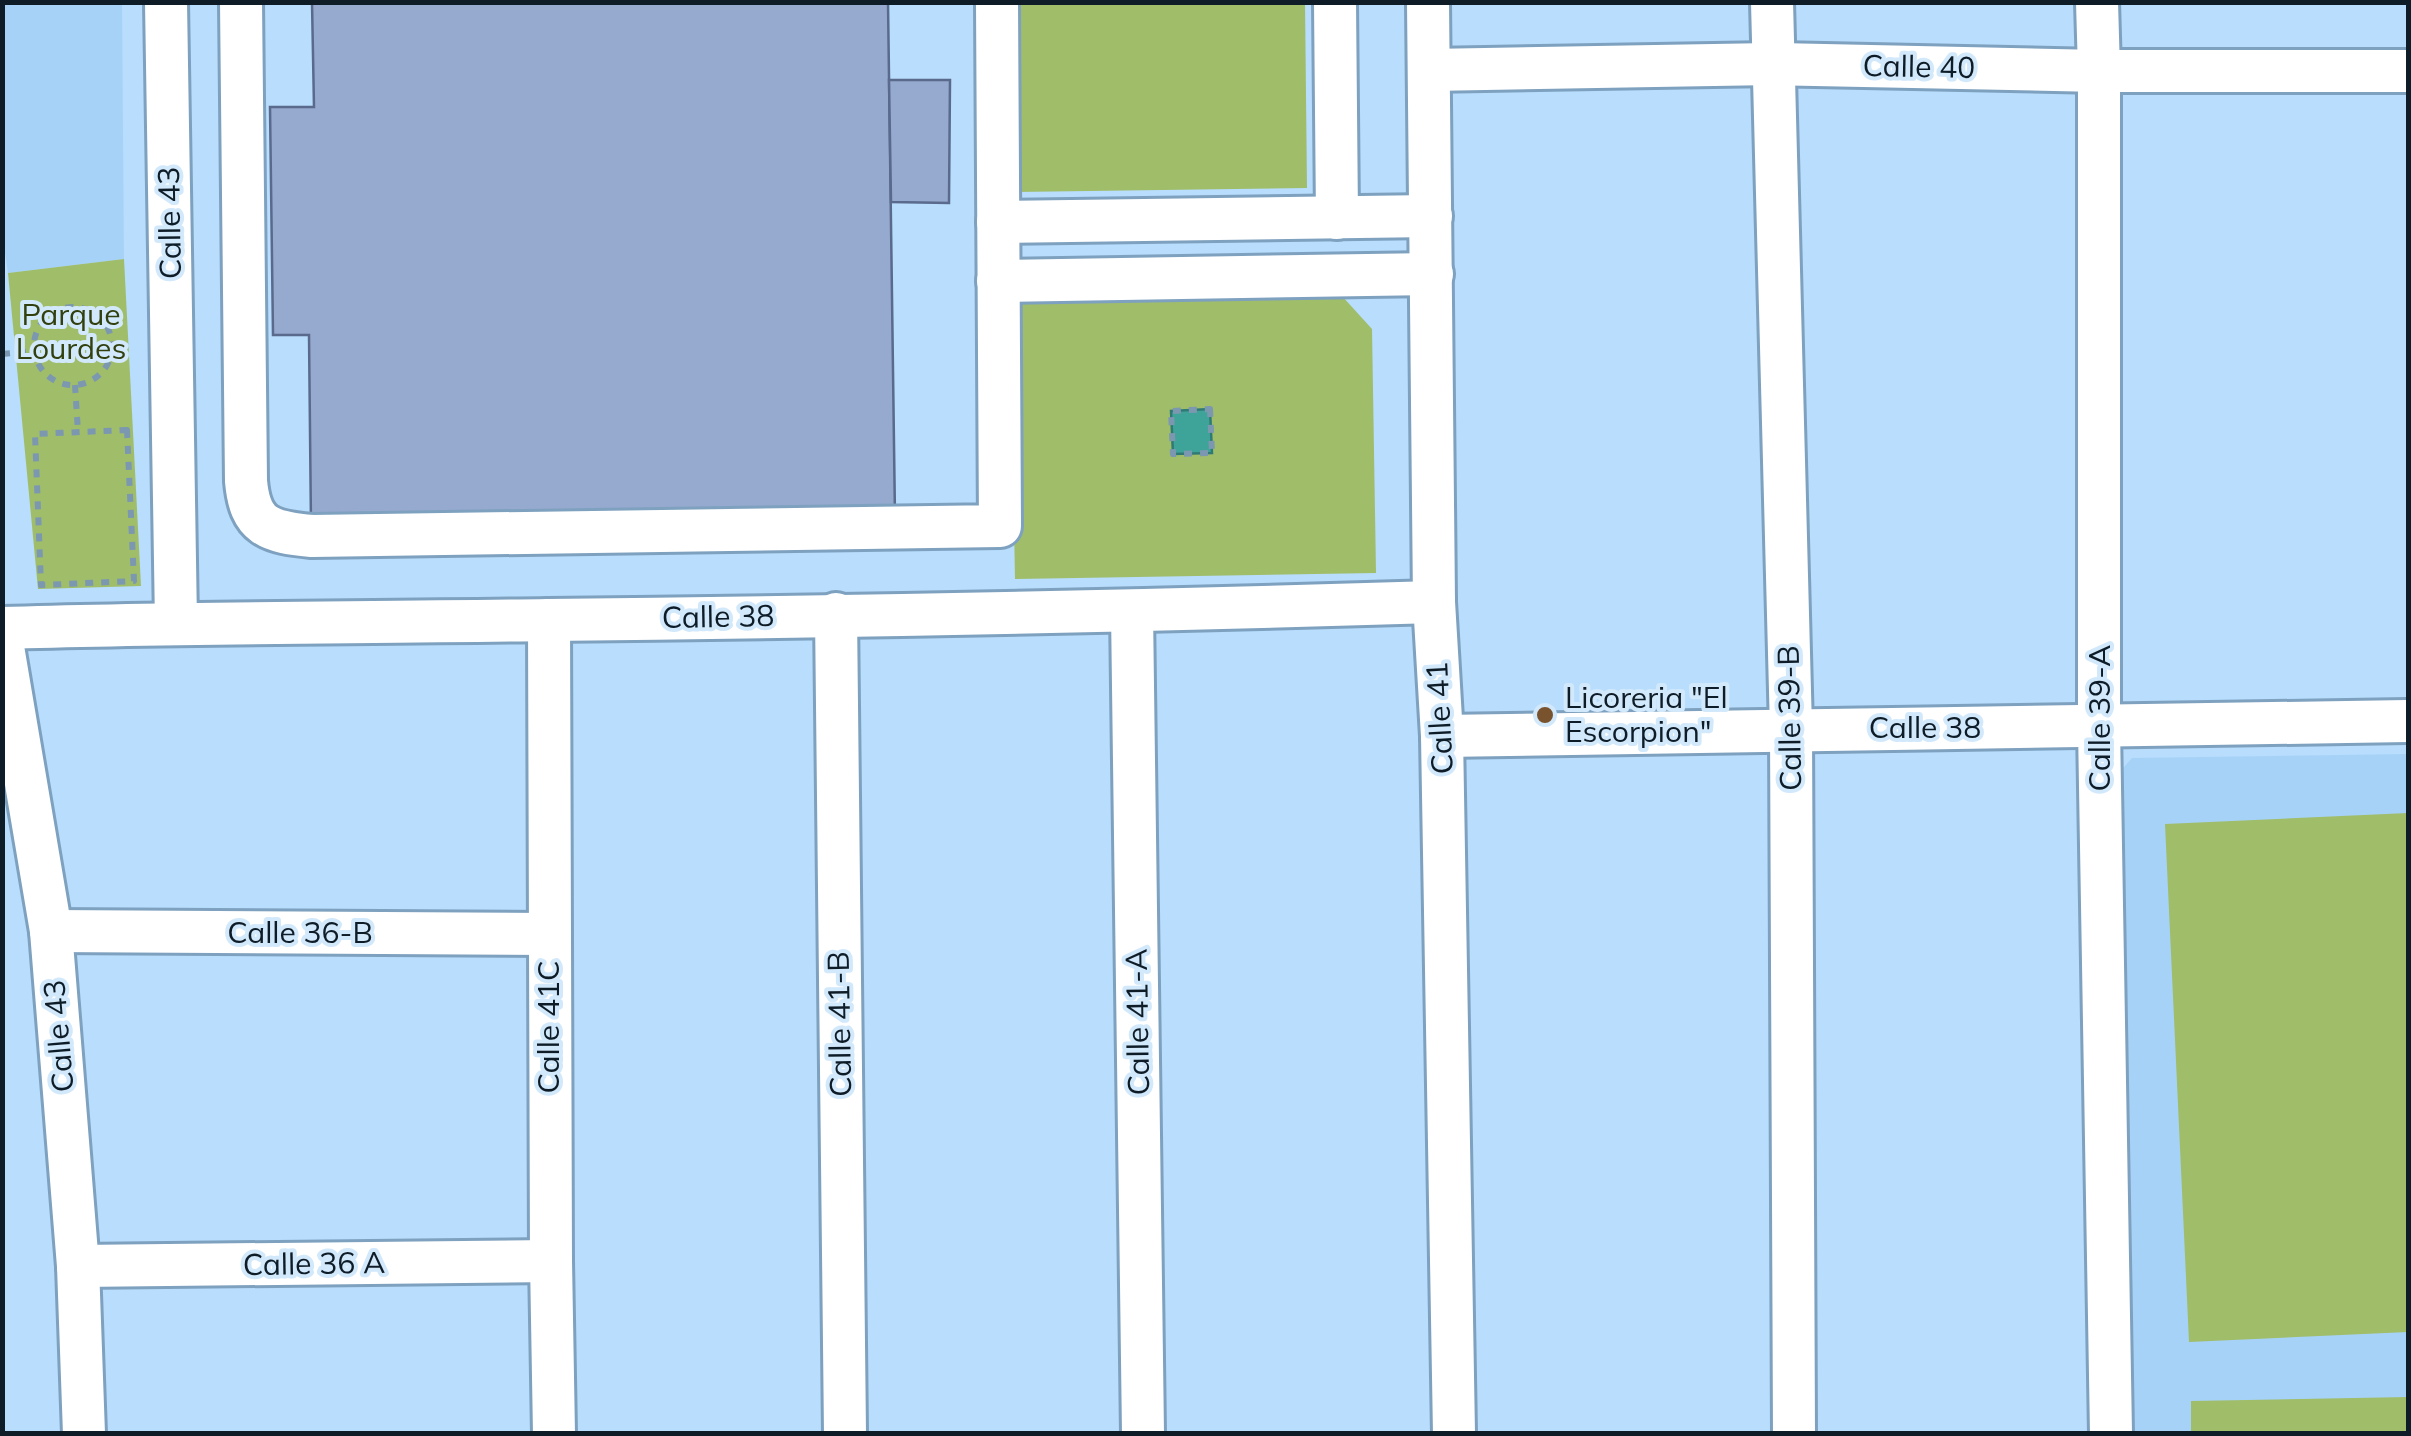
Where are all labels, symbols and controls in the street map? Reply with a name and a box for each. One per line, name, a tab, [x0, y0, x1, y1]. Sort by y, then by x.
street label: Calle 40	[1862, 46, 1976, 86]
street label: Calle 43	[149, 166, 189, 280]
park label: Parque Lourdes	[16, 295, 126, 367]
street label: Calle 38	[661, 596, 775, 636]
street label: Calle 39-B	[1769, 645, 1809, 791]
street label: Calle 39-A	[2080, 645, 2118, 791]
street label: Calle 41	[1417, 661, 1461, 775]
place label: Licoreria "El Escorpion"	[1565, 678, 1728, 750]
marker: Licoreria "El Escorpion"	[1534, 704, 1556, 726]
street label: Calle 38	[1869, 708, 1981, 746]
street label: Calle 36-B	[227, 913, 373, 951]
street label: Calle 41-A	[1117, 948, 1157, 1096]
street label: Calle 41-B	[819, 951, 859, 1097]
street label: Calle 41C	[529, 961, 567, 1093]
street label: Calle 43	[34, 978, 82, 1094]
street label: Calle 36 A	[242, 1243, 385, 1283]

